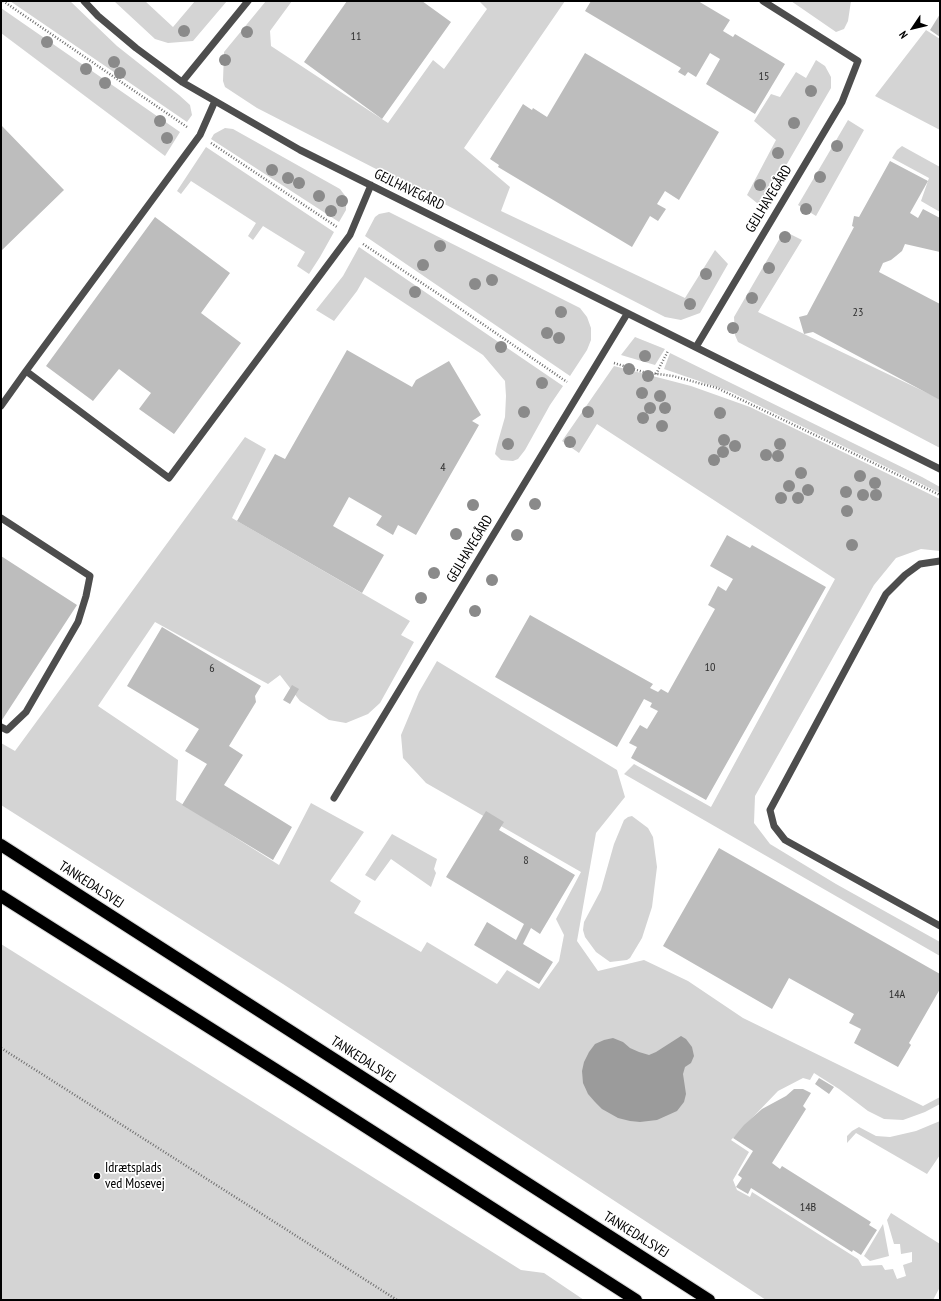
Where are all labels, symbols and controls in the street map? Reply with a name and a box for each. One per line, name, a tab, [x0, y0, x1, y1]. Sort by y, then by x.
north arrow	[893, 8, 933, 48]
text: N	[896, 28, 911, 41]
house number: 11	[351, 30, 361, 44]
house number: 15	[759, 70, 769, 84]
street label: GEJLHAVEGÅRD	[742, 162, 796, 236]
street label: GEJLHAVEGÅRD	[371, 166, 447, 214]
house number: 23	[853, 306, 863, 320]
house number: 4	[440, 461, 446, 475]
street label: GEJLHAVEGÅRD	[443, 512, 497, 586]
house number: 10	[705, 661, 715, 675]
house number: 6	[209, 662, 215, 676]
house number: 8	[523, 854, 529, 868]
street label: TANKEDALSVEJ	[55, 858, 127, 912]
house number: 14A	[889, 988, 905, 1002]
street label: TANKEDALSVEJ	[327, 1033, 399, 1087]
place label: Idrætsplads ved Mosevej	[105, 1160, 165, 1192]
marker: Idrætsplads ved Mosevej	[92, 1171, 102, 1181]
house number: 14B	[800, 1201, 816, 1215]
street label: TANKEDALSVEJ	[600, 1208, 672, 1262]

